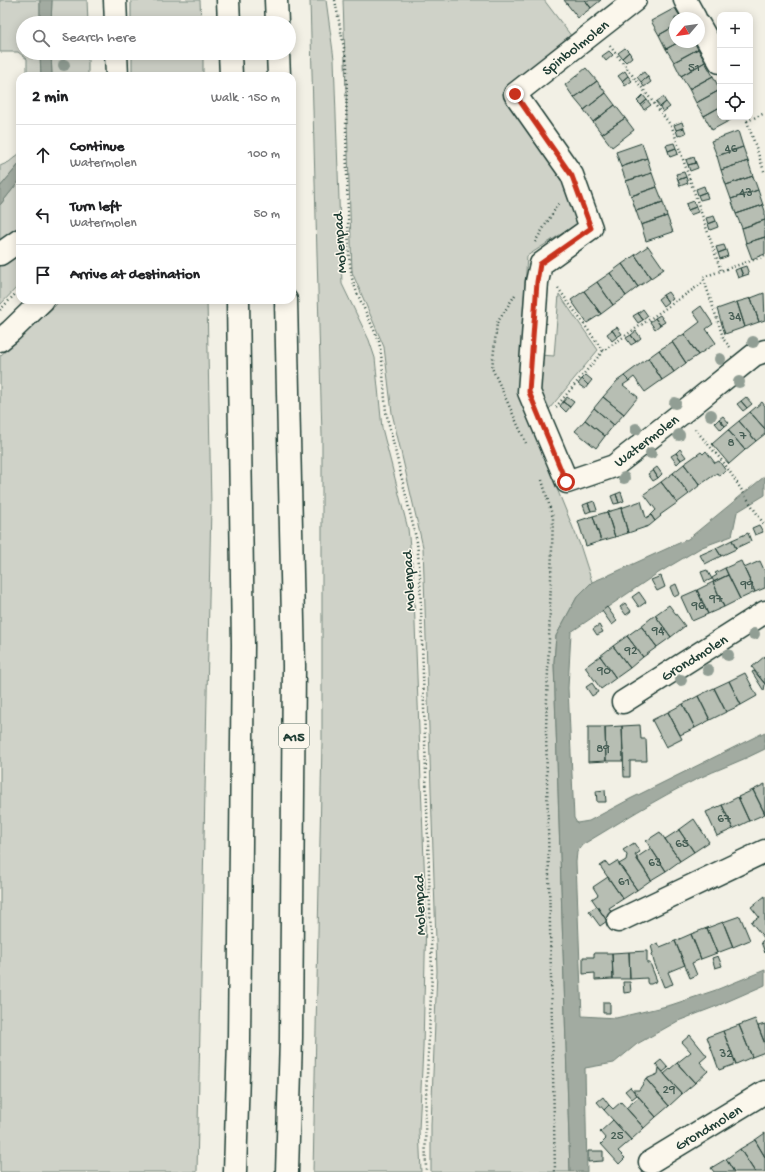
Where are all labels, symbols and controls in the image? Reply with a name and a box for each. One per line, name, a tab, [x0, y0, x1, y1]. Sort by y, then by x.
north arrow	[669, 12, 705, 48]
map controls	[717, 12, 753, 120]
button: +	[717, 12, 753, 48]
search box	[16, 16, 296, 60]
street label: Spinbolmolen	[539, 17, 613, 80]
icon: search	[30, 27, 52, 49]
text: Search here	[62, 29, 136, 47]
button: −	[717, 48, 753, 84]
house number: 51	[688, 61, 700, 76]
button: locate	[717, 84, 753, 120]
route end	[506, 85, 524, 103]
text: 2 min	[32, 88, 68, 108]
text: Walk · 150 m	[211, 91, 280, 106]
text: Continue	[70, 138, 124, 156]
house number: 46	[725, 142, 738, 157]
icon: ahead	[32, 144, 54, 166]
text: 100 m	[248, 147, 280, 162]
text: Watermolen	[70, 156, 137, 171]
house number: 43	[740, 186, 753, 201]
text: Turn left	[70, 198, 121, 216]
icon: left	[32, 204, 54, 226]
text: 50 m	[253, 207, 280, 222]
street label: Molenpad	[330, 211, 352, 274]
text: Watermolen	[70, 216, 137, 231]
icon: arrive	[32, 264, 54, 286]
text: Arrive at destination	[70, 266, 200, 284]
house number: 34	[728, 310, 741, 325]
street label: Watermolen	[611, 411, 683, 472]
house number: 7	[739, 429, 748, 444]
house number: 8	[727, 436, 735, 451]
route start	[557, 473, 575, 491]
street label: Molenpad	[399, 549, 421, 612]
house number: 99	[739, 578, 754, 593]
house number: 97	[708, 592, 724, 607]
house number: 96	[690, 599, 705, 614]
house number: 94	[651, 624, 664, 639]
street label: Grondmolen	[658, 631, 732, 686]
house number: 92	[624, 644, 638, 659]
house number: 90	[596, 664, 612, 679]
road number: A15	[279, 724, 309, 748]
house number: 89	[596, 742, 610, 757]
house number: 67	[717, 812, 732, 827]
house number: 65	[675, 837, 689, 852]
house number: 63	[648, 856, 662, 871]
street label: Molenpad	[411, 873, 431, 936]
house number: 61	[618, 875, 630, 890]
house number: 32	[718, 1047, 733, 1062]
house number: 29	[663, 1083, 676, 1098]
street label: Grondmolen	[672, 1102, 746, 1156]
house number: 25	[610, 1129, 624, 1144]

